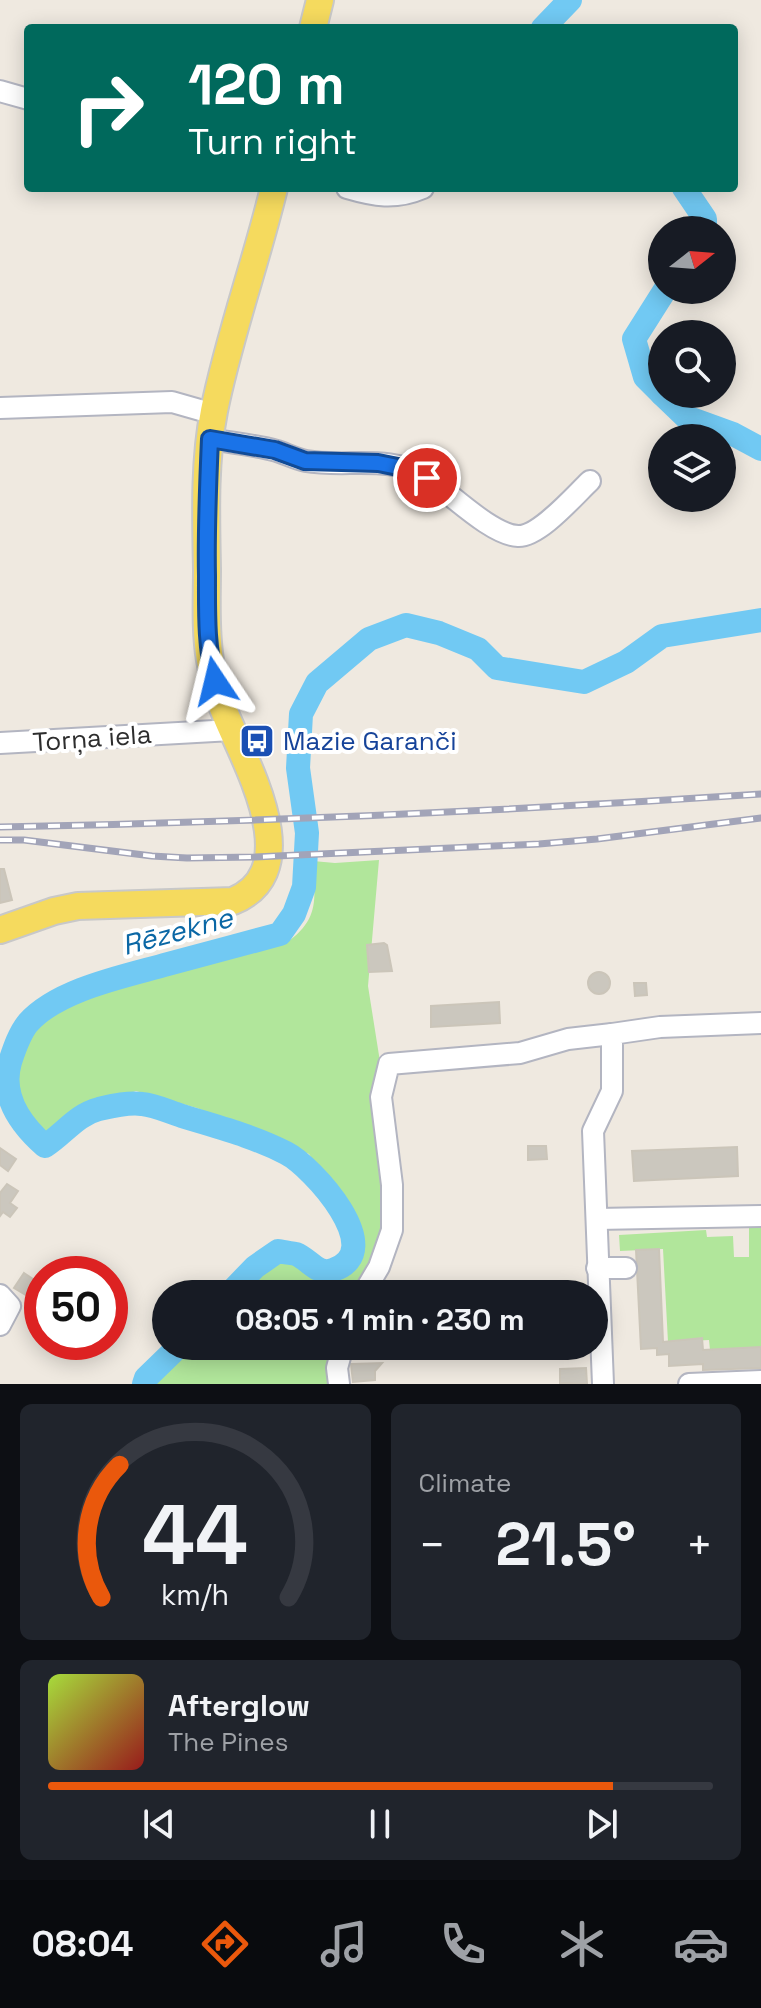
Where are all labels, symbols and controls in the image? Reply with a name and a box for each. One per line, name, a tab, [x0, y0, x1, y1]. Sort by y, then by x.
text: 120 m	[188, 49, 345, 120]
icon: right	[56, 56, 160, 160]
text: Turn right	[188, 119, 357, 165]
north arrow	[648, 216, 736, 304]
map controls	[648, 216, 736, 512]
button: search	[648, 320, 736, 408]
button: layers	[648, 424, 736, 512]
pin	[393, 444, 461, 512]
icon: arrive	[405, 456, 449, 500]
position arrow	[173, 639, 257, 723]
street label: Torņa iela	[31, 717, 153, 759]
bus stop icon: Mazie Garanči	[238, 722, 276, 760]
place label: Mazie Garanči	[283, 724, 457, 758]
water label: Rēzekne	[118, 899, 238, 963]
speed limit sign: 50	[24, 1256, 128, 1360]
text: 08:05 · 1 min · 230 m	[235, 1300, 525, 1339]
text: Climate	[419, 1466, 511, 1500]
text: 44	[142, 1482, 248, 1588]
text: 21.5°	[496, 1506, 636, 1583]
text: −	[419, 1517, 446, 1573]
text: +	[686, 1517, 713, 1573]
text: km/h	[161, 1577, 229, 1613]
text: Afterglow	[168, 1686, 310, 1725]
text: The Pines	[168, 1725, 288, 1759]
icon: previous	[137, 1802, 181, 1846]
icon: pause	[358, 1802, 402, 1846]
icon: next	[580, 1802, 624, 1846]
icon: directions	[197, 1916, 253, 1972]
icon: music	[316, 1916, 372, 1972]
icon: phone	[435, 1916, 491, 1972]
icon: climate	[554, 1916, 610, 1972]
icon: car	[673, 1916, 729, 1972]
text: 08:04	[32, 1921, 133, 1967]

